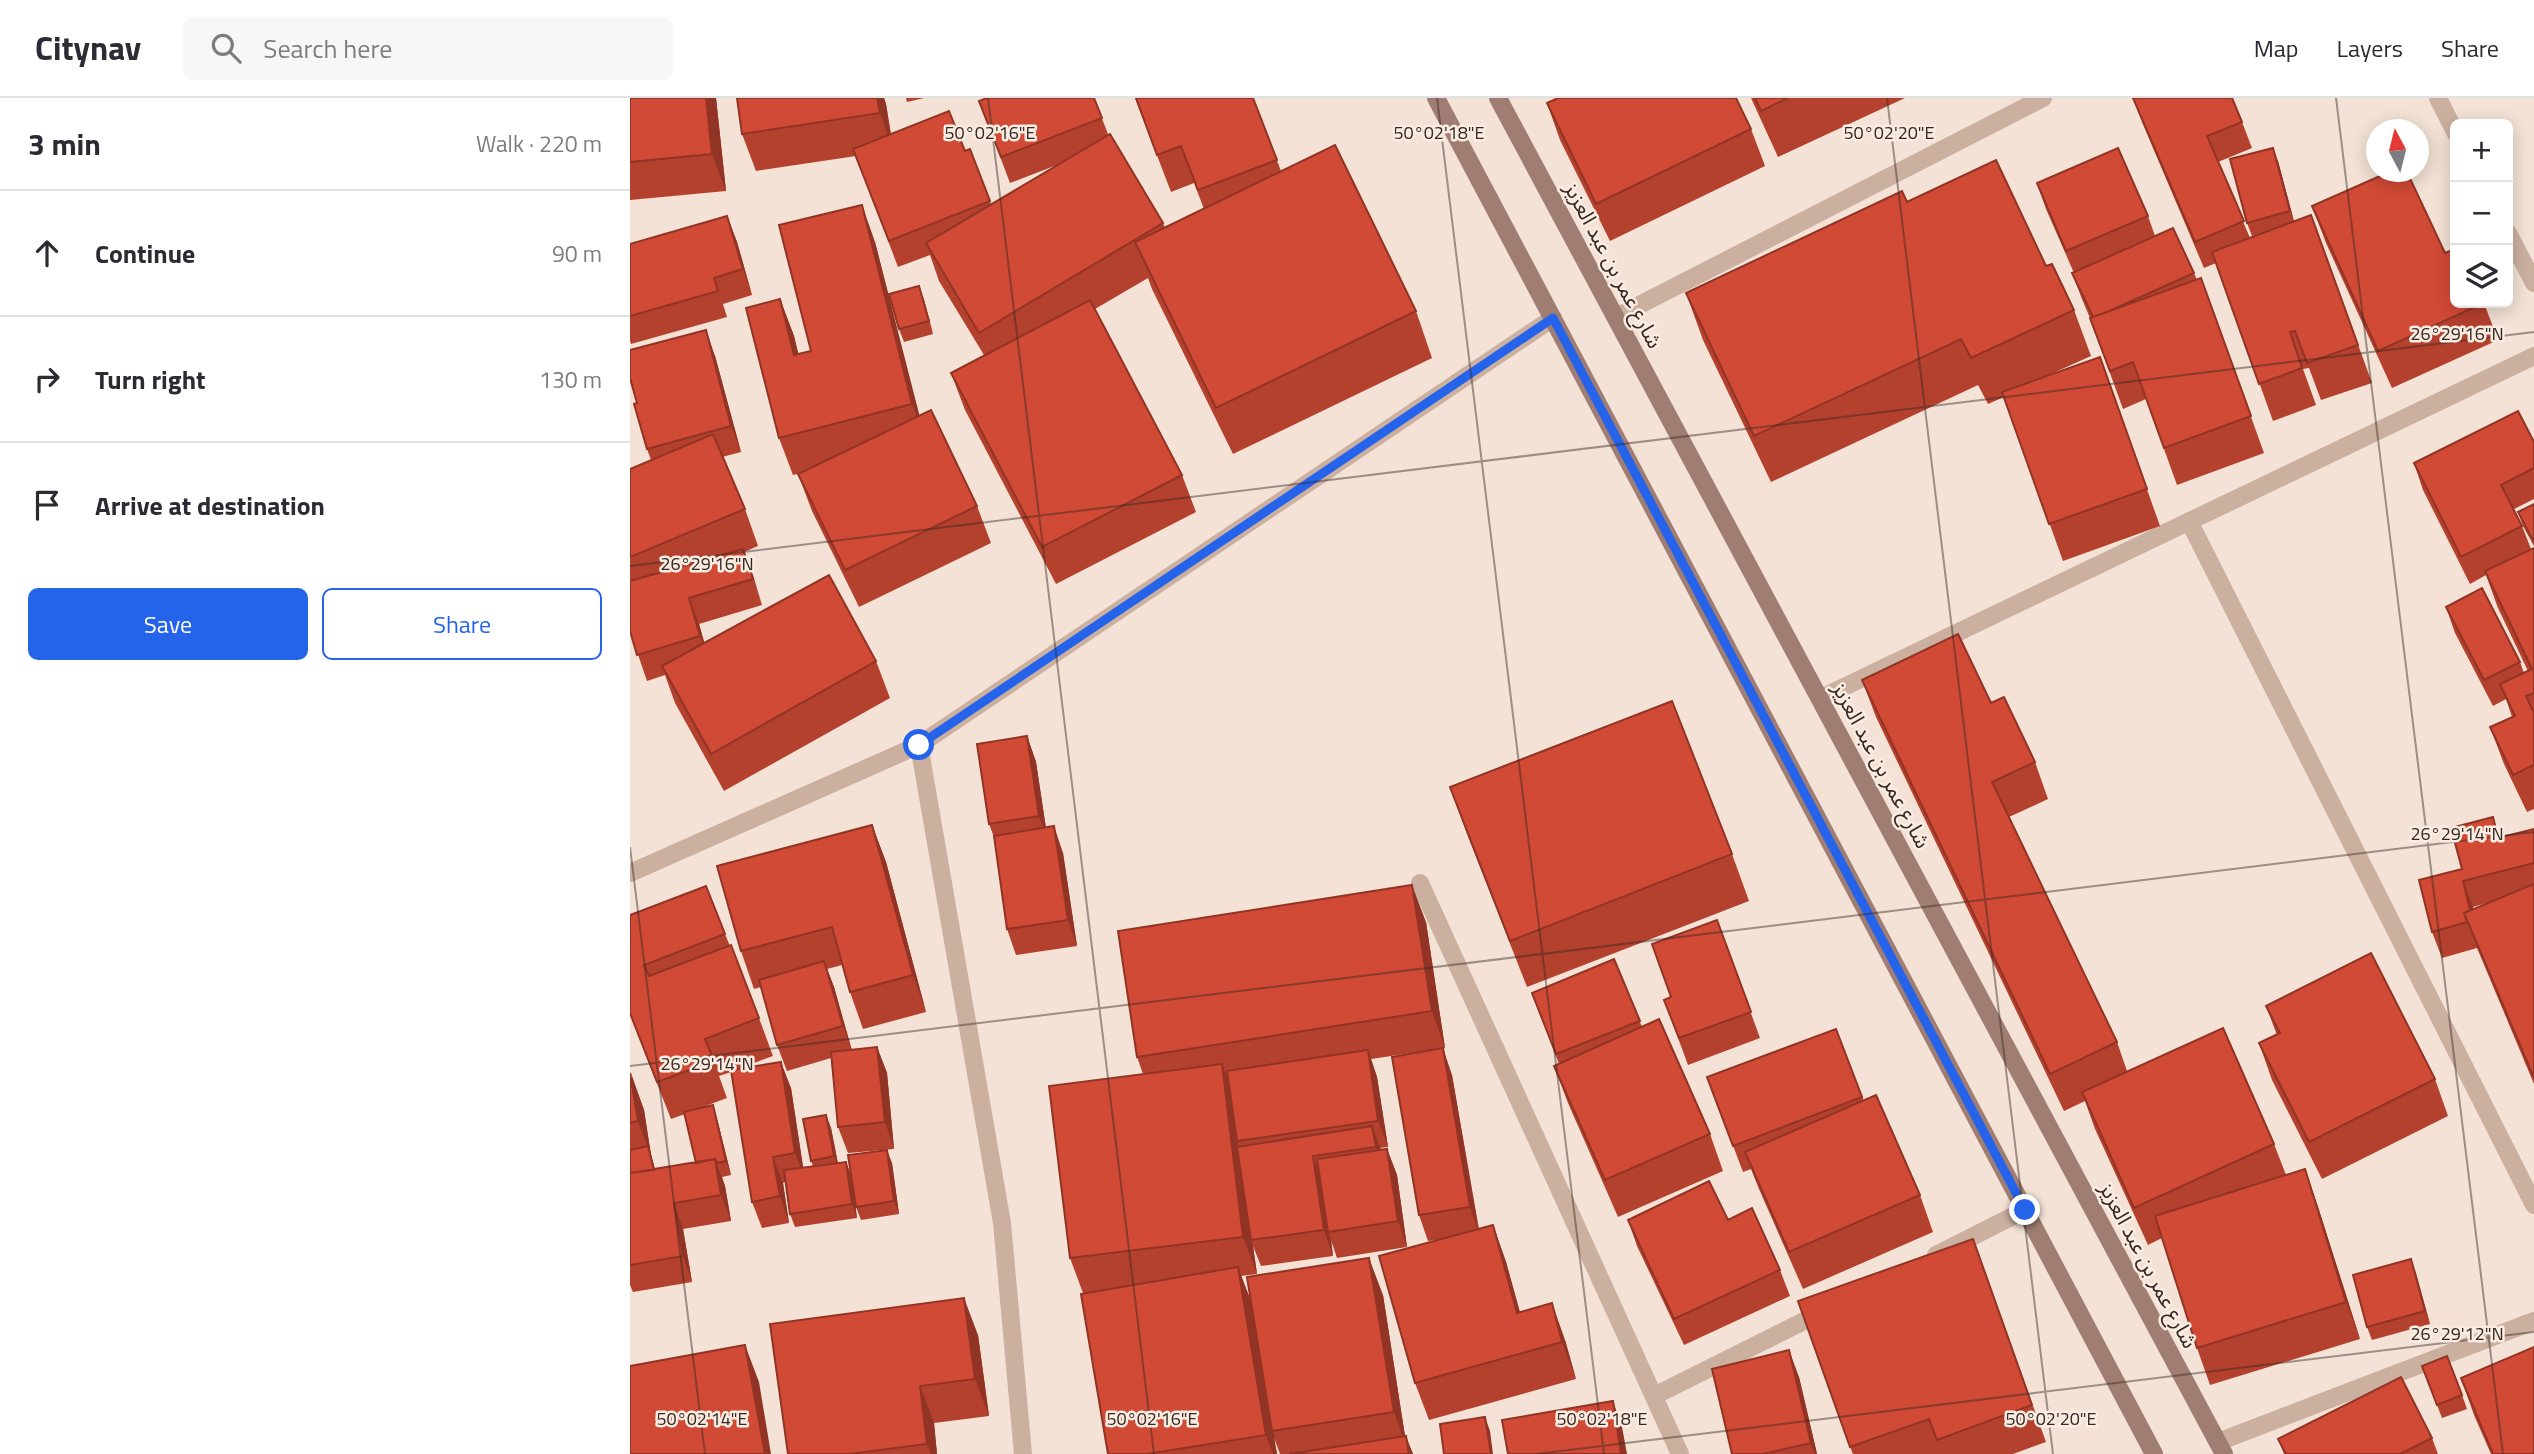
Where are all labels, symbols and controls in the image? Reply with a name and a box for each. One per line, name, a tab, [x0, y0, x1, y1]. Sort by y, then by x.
search box	[183, 17, 673, 80]
text: Citynav	[35, 23, 141, 73]
icon: search	[207, 29, 245, 67]
text: Search here	[263, 29, 392, 68]
text: Map	[2254, 30, 2299, 66]
text: Layers	[2337, 30, 2403, 66]
text: Share	[2441, 30, 2499, 66]
text: 50°02'16"E	[945, 119, 1036, 146]
text: 50°02'18"E	[1394, 119, 1485, 146]
text: 50°02'20"E	[1844, 119, 1935, 146]
north arrow	[2366, 119, 2429, 182]
map controls	[2450, 119, 2513, 308]
button: +	[2450, 119, 2513, 182]
text: 3 min	[28, 121, 101, 167]
text: Walk · 220 m	[476, 126, 602, 161]
street label: شارع عمر بن عبد العزيز	[1556, 175, 1671, 354]
button: −	[2450, 182, 2513, 245]
icon: ahead	[28, 234, 66, 272]
text: Continue	[95, 234, 195, 273]
text: 90 m	[552, 236, 602, 271]
button: layers	[2450, 245, 2513, 308]
text: 26°29'16"N	[2410, 320, 2504, 347]
icon: right	[28, 360, 66, 398]
text: Turn right	[95, 360, 206, 399]
text: 130 m	[539, 362, 602, 397]
icon: arrive	[28, 486, 66, 524]
text: Arrive at destination	[95, 486, 325, 525]
text: 26°29'16"N	[660, 550, 754, 577]
button: Save	[28, 588, 308, 660]
button: Share	[322, 588, 602, 660]
street label: شارع عمر بن عبد العزيز	[1824, 675, 1939, 854]
route start	[903, 729, 934, 760]
text: 26°29'14"N	[2410, 820, 2504, 847]
text: 26°29'14"N	[660, 1050, 754, 1077]
street label: شارع عمر بن عبد العزيز	[2091, 1175, 2206, 1354]
route end	[2009, 1194, 2040, 1225]
text: 26°29'12"N	[2410, 1320, 2504, 1347]
text: 50°02'14"E	[657, 1405, 748, 1432]
text: 50°02'16"E	[1107, 1405, 1198, 1432]
text: 50°02'18"E	[1557, 1405, 1648, 1432]
text: 50°02'20"E	[2006, 1405, 2097, 1432]

